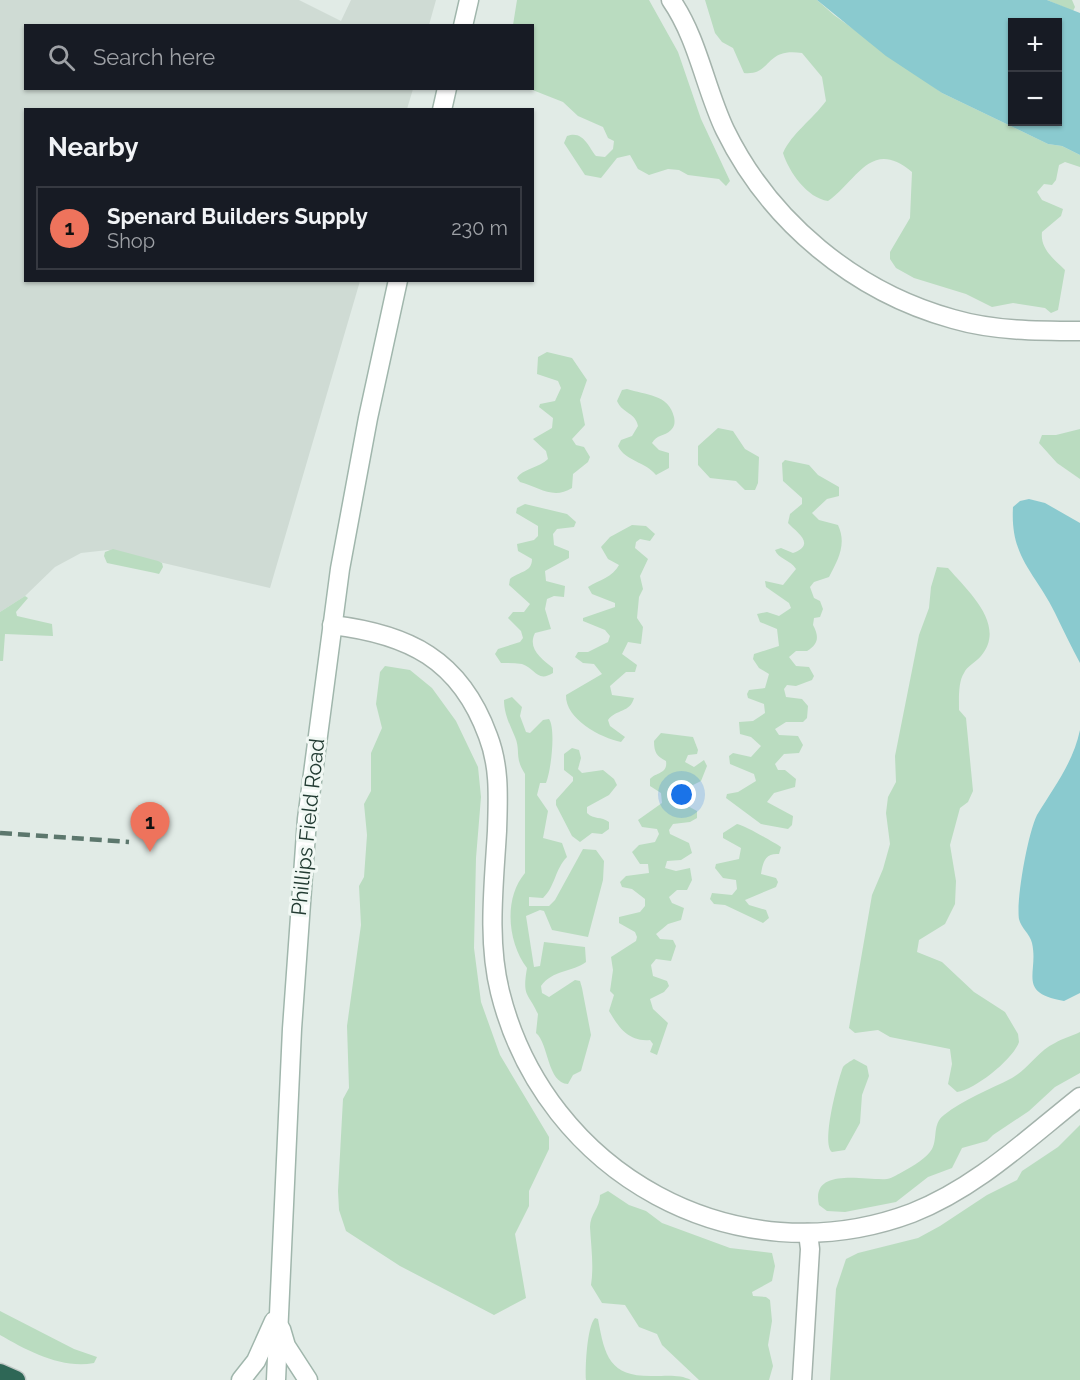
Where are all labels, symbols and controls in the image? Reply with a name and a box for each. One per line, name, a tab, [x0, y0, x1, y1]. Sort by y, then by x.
map controls	[1008, 18, 1062, 126]
button: +	[1008, 18, 1062, 72]
search box	[24, 24, 534, 90]
icon: search	[45, 41, 78, 74]
text: Search here	[93, 44, 215, 70]
button: −	[1008, 72, 1062, 126]
text: Nearby	[48, 132, 138, 162]
text: Spenard Builders Supply	[107, 203, 368, 229]
text: 1	[65, 216, 74, 240]
text: 230 m	[451, 216, 508, 240]
text: Shop	[107, 229, 155, 253]
street label: Phillips Field Road	[286, 737, 329, 917]
your location	[667, 780, 696, 809]
pin: 1	[130, 802, 170, 852]

